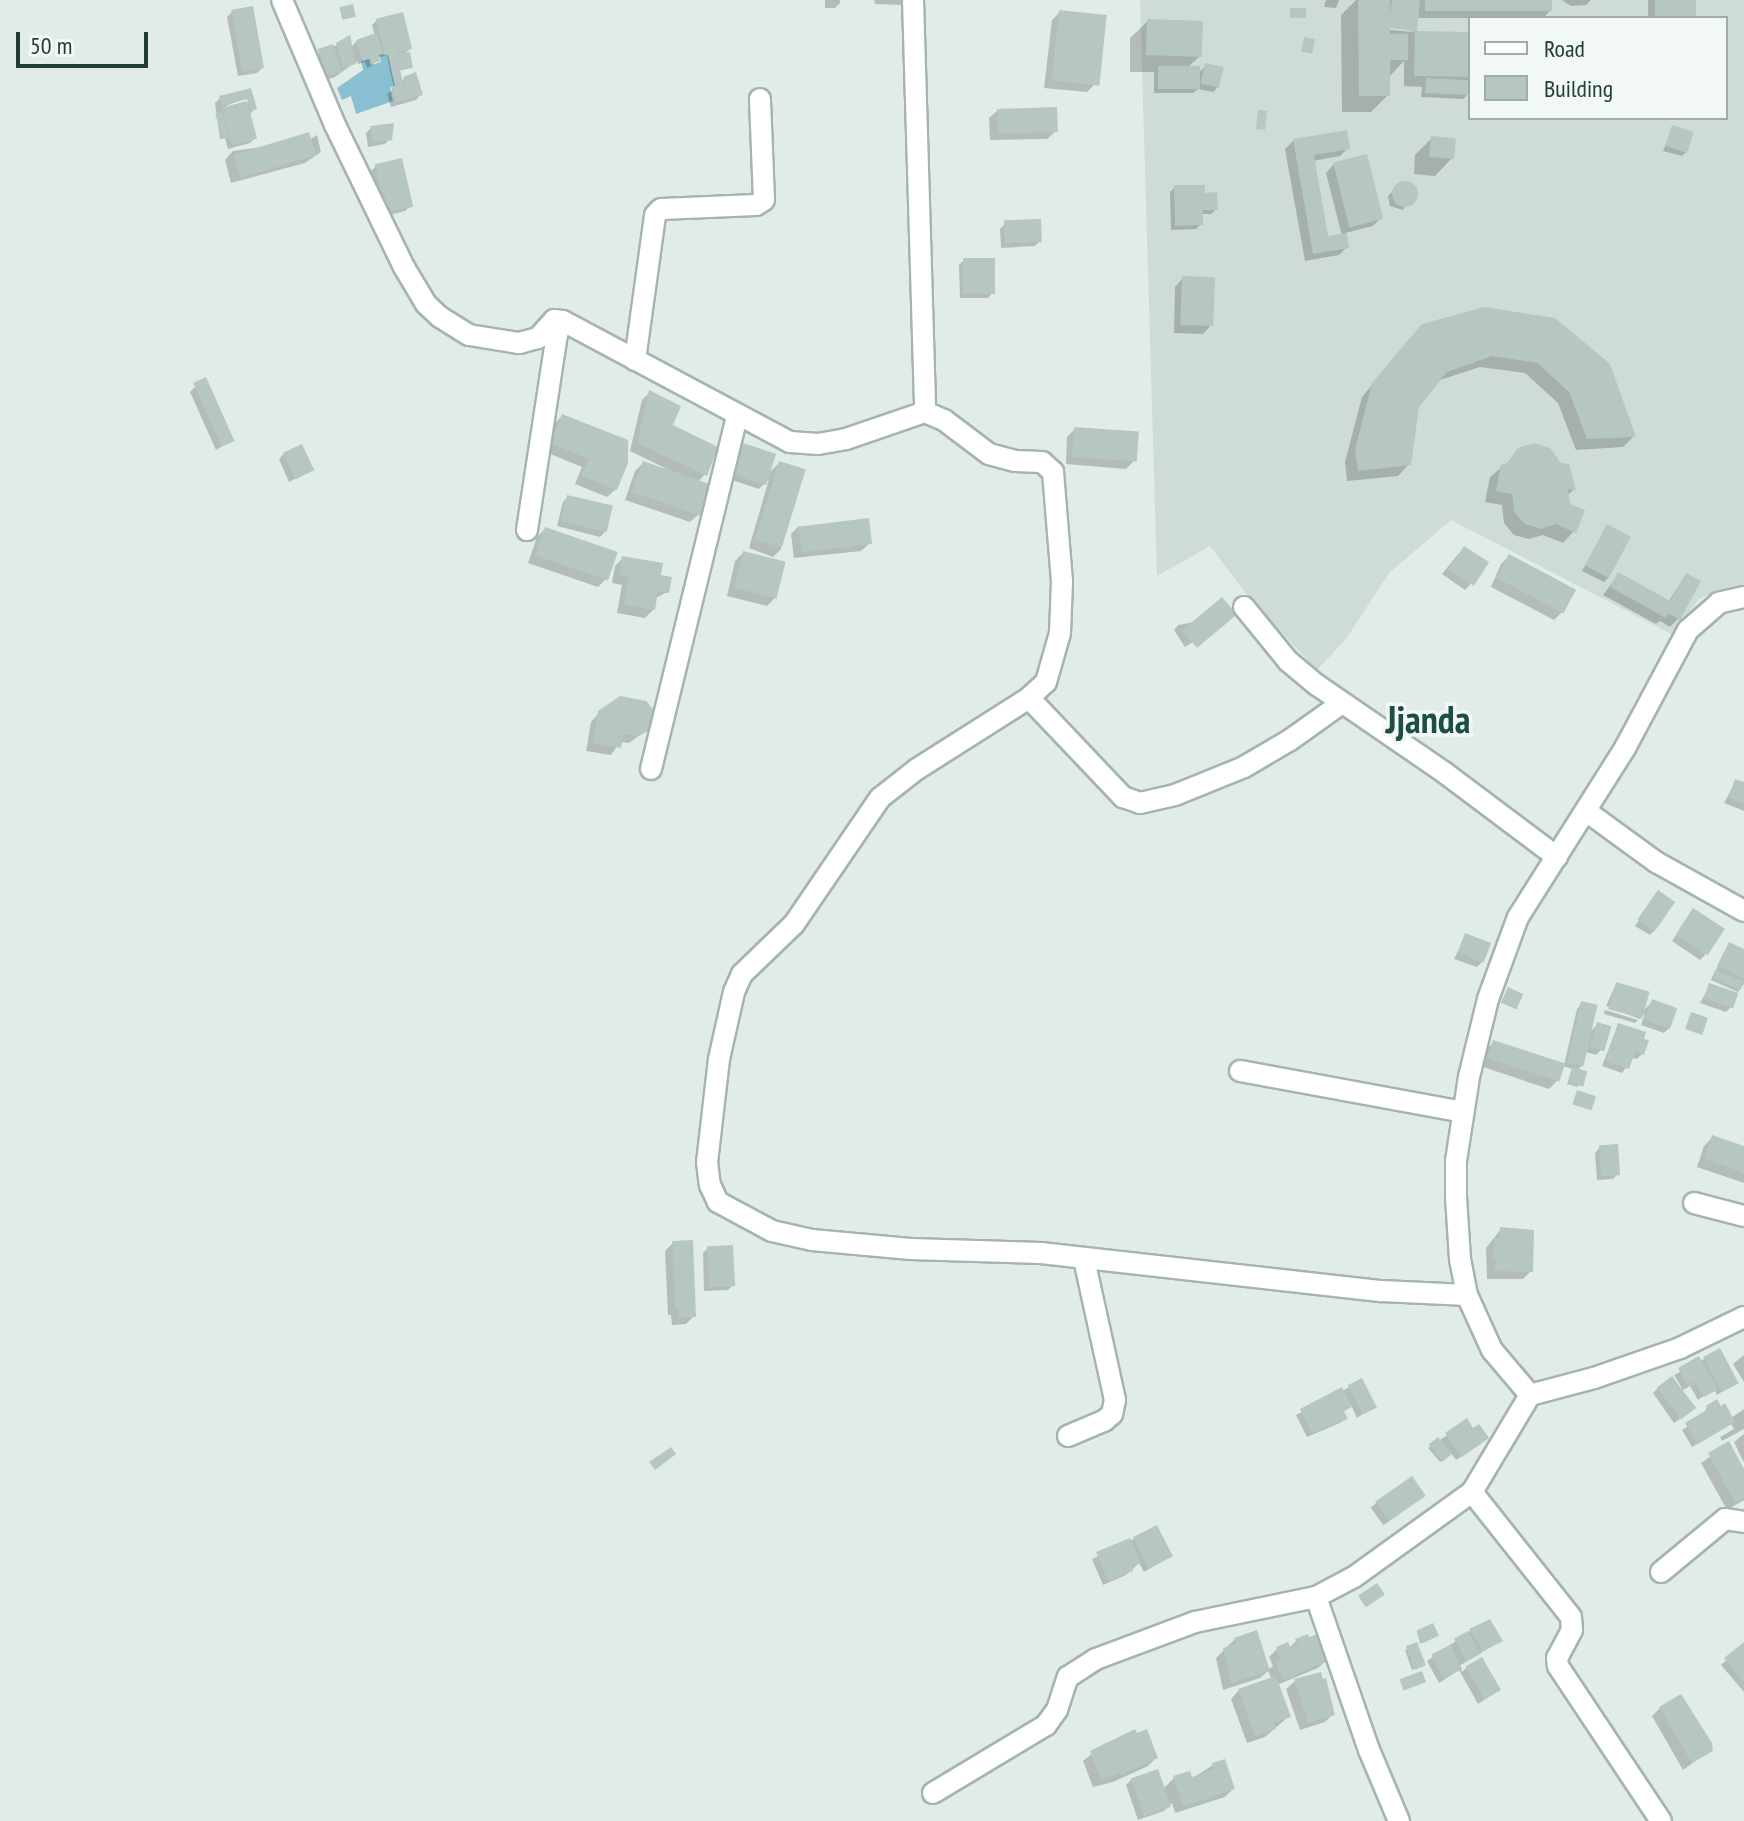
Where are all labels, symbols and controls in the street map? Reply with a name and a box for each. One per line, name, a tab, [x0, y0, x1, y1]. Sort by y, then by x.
scale bar	[20, 16, 152, 66]
legend	[1468, 16, 1728, 120]
text: 50 m	[30, 30, 72, 61]
text: Road	[1544, 33, 1585, 64]
text: Building	[1544, 73, 1613, 104]
district label: Jjanda	[1386, 696, 1470, 742]

